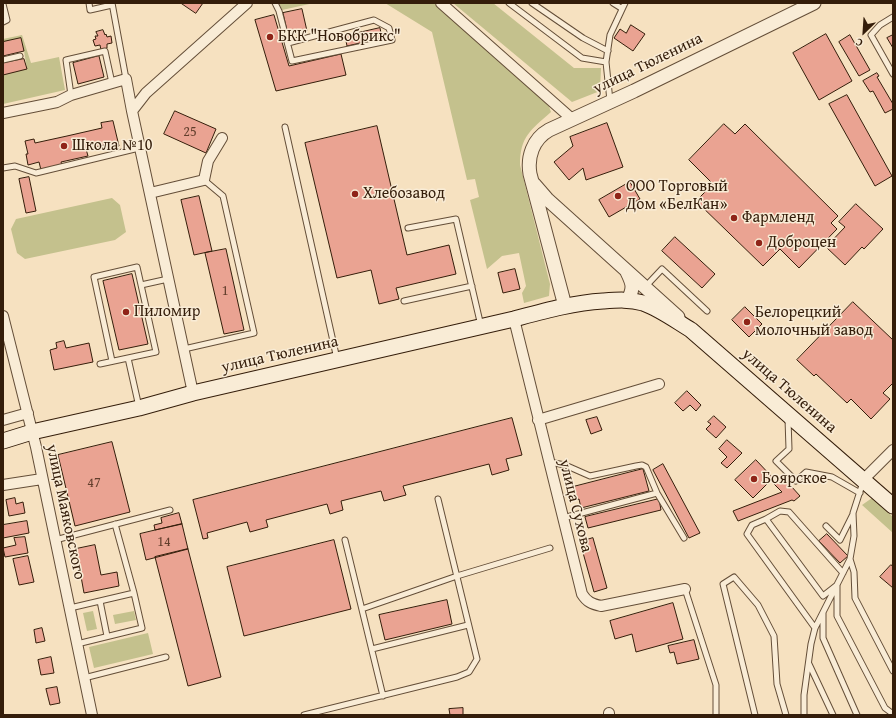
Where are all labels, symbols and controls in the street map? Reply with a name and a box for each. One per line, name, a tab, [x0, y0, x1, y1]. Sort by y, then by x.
north arrow	[844, 12, 884, 52]
place label: БКК "Новобрикс"	[278, 27, 401, 47]
street label: улица Тюленина	[590, 29, 706, 99]
marker: БКК "Новобрикс"	[265, 32, 275, 42]
text: С	[853, 34, 865, 51]
house number: 25	[183, 124, 197, 140]
place label: Школа №10	[72, 136, 152, 156]
marker: Школа №10	[59, 141, 69, 151]
place label: ООО Торговый Дом «БелКан»	[626, 177, 728, 215]
place label: Хлебозавод	[363, 184, 445, 204]
marker: Хлебозавод	[350, 189, 360, 199]
marker: ООО Торговый Дом «БелКан»	[613, 191, 623, 201]
place label: Фармленд	[742, 208, 814, 228]
marker: Фармленд	[729, 213, 739, 223]
place label: Доброцен	[767, 233, 836, 253]
marker: Доброцен	[754, 238, 764, 248]
house number: 1	[222, 283, 228, 299]
place label: Пиломир	[134, 302, 200, 322]
place label: Белорецкий молочный завод	[755, 303, 873, 341]
marker: Пиломир	[121, 307, 131, 317]
marker: Белорецкий молочный завод	[742, 317, 752, 327]
street label: улица Тюленина	[220, 332, 340, 378]
street label: улица Тюленина	[738, 345, 840, 437]
street label: улица Маяковского	[41, 443, 89, 581]
street label: улица Сухова	[554, 457, 596, 555]
place label: Боярское	[762, 469, 827, 489]
marker: Боярское	[749, 474, 759, 484]
house number: 47	[87, 475, 101, 491]
house number: 14	[157, 534, 171, 550]

